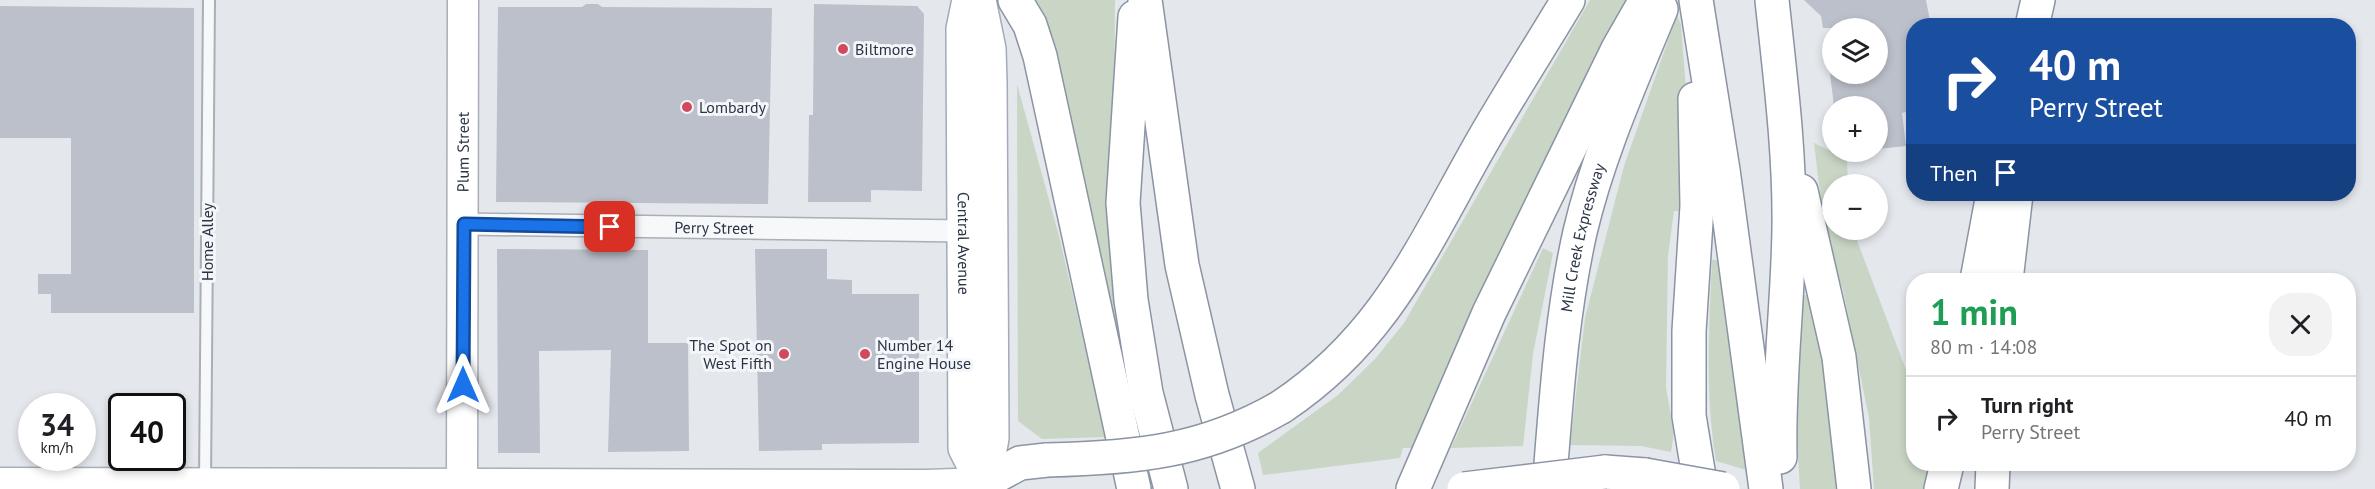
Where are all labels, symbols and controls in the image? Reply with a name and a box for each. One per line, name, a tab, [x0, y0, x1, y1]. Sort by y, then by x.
map controls	[1822, 18, 1888, 240]
button: layers	[1822, 18, 1888, 84]
text: 40 m	[2029, 37, 2121, 92]
place label: Biltmore	[855, 39, 914, 59]
marker: Biltmore	[836, 42, 850, 56]
icon: right	[1930, 42, 2008, 120]
text: Perry Street	[2029, 90, 2163, 124]
button: +	[1822, 96, 1888, 162]
place label: Lombardy	[699, 97, 767, 117]
marker: Lombardy	[680, 100, 694, 114]
street label: Plum Street	[453, 111, 473, 192]
icon: arrive	[1989, 156, 2022, 189]
text: Then	[1930, 159, 1977, 187]
street label: Mill Creek Expressway	[1556, 160, 1609, 313]
button: −	[1822, 174, 1888, 240]
street label: Central Avenue	[954, 192, 974, 295]
pin	[584, 201, 635, 252]
street label: Home Alley	[197, 202, 217, 281]
icon: arrive	[593, 210, 626, 243]
street label: Perry Street	[674, 217, 754, 238]
text: 1 min	[1930, 288, 2018, 335]
button: close	[2269, 293, 2332, 356]
text: 80 m · 14:08	[1930, 334, 2037, 360]
place label: The Spot on West Fifth	[689, 335, 772, 373]
place label: Number 14 Engine House	[877, 335, 971, 373]
marker: The Spot on West Fifth	[777, 347, 791, 361]
marker: Number 14 Engine House	[858, 347, 872, 361]
position arrow	[431, 353, 495, 417]
text: Turn right	[1981, 391, 2073, 419]
speed limit sign: 40	[108, 393, 186, 471]
icon: right	[1930, 402, 1963, 435]
text: 40 m	[2284, 404, 2332, 432]
text: 34	[40, 405, 74, 444]
text: Perry Street	[1981, 419, 2080, 445]
text: km/h	[41, 438, 73, 457]

